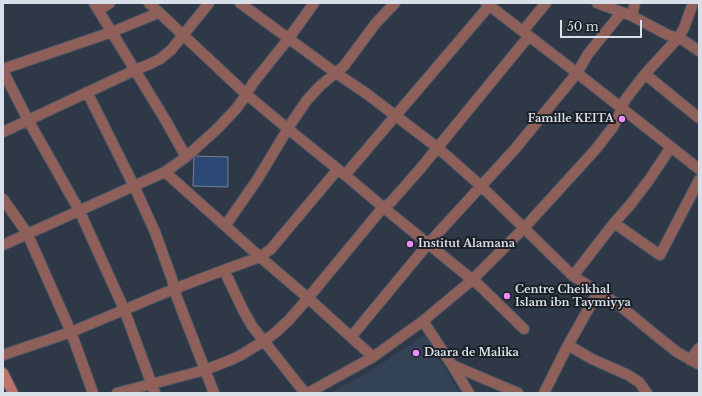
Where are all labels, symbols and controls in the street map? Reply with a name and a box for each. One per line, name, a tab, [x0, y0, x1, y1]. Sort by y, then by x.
scale bar	[562, 12, 644, 38]
text: 50 m	[567, 19, 599, 34]
place label: Famille KEITA	[528, 112, 614, 126]
marker: Famille KEITA	[617, 114, 627, 124]
place label: Institut Alamana	[418, 237, 515, 251]
marker: Institut Alamana	[405, 239, 415, 249]
place label: Centre Cheikhal Islam ibn Taymiyya	[515, 283, 631, 309]
marker: Centre Cheikhal Islam ibn Taymiyya	[502, 291, 512, 301]
place label: Daara de Malika	[424, 346, 519, 360]
marker: Daara de Malika	[411, 348, 421, 358]

